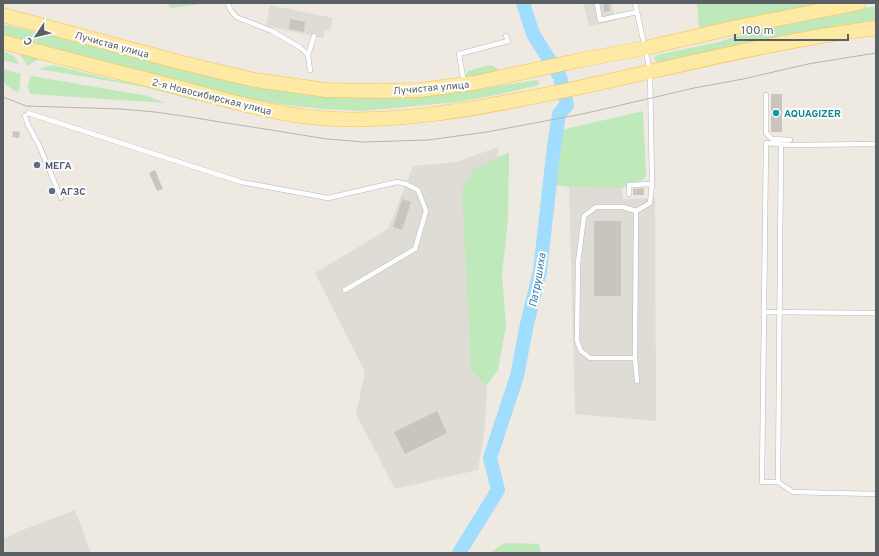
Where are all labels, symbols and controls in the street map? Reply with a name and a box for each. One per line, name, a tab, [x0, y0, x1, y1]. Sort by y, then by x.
north arrow	[16, 16, 56, 56]
scale bar	[735, 16, 848, 42]
text: 100 m	[741, 23, 774, 39]
street label: Лучистая улица	[73, 29, 150, 62]
text: С	[21, 34, 36, 48]
street label: 2-я Новосибирская улица	[150, 76, 273, 119]
street label: Лучистая улица	[392, 79, 470, 98]
marker: AQUAGIZER	[771, 108, 781, 118]
place label: AQUAGIZER	[784, 108, 841, 121]
marker: МЕГА	[32, 160, 42, 170]
place label: МЕГА	[45, 160, 72, 173]
marker: АГЗС	[47, 186, 57, 196]
place label: АГЗС	[60, 186, 86, 199]
water label: Патрушиха	[526, 252, 550, 308]

